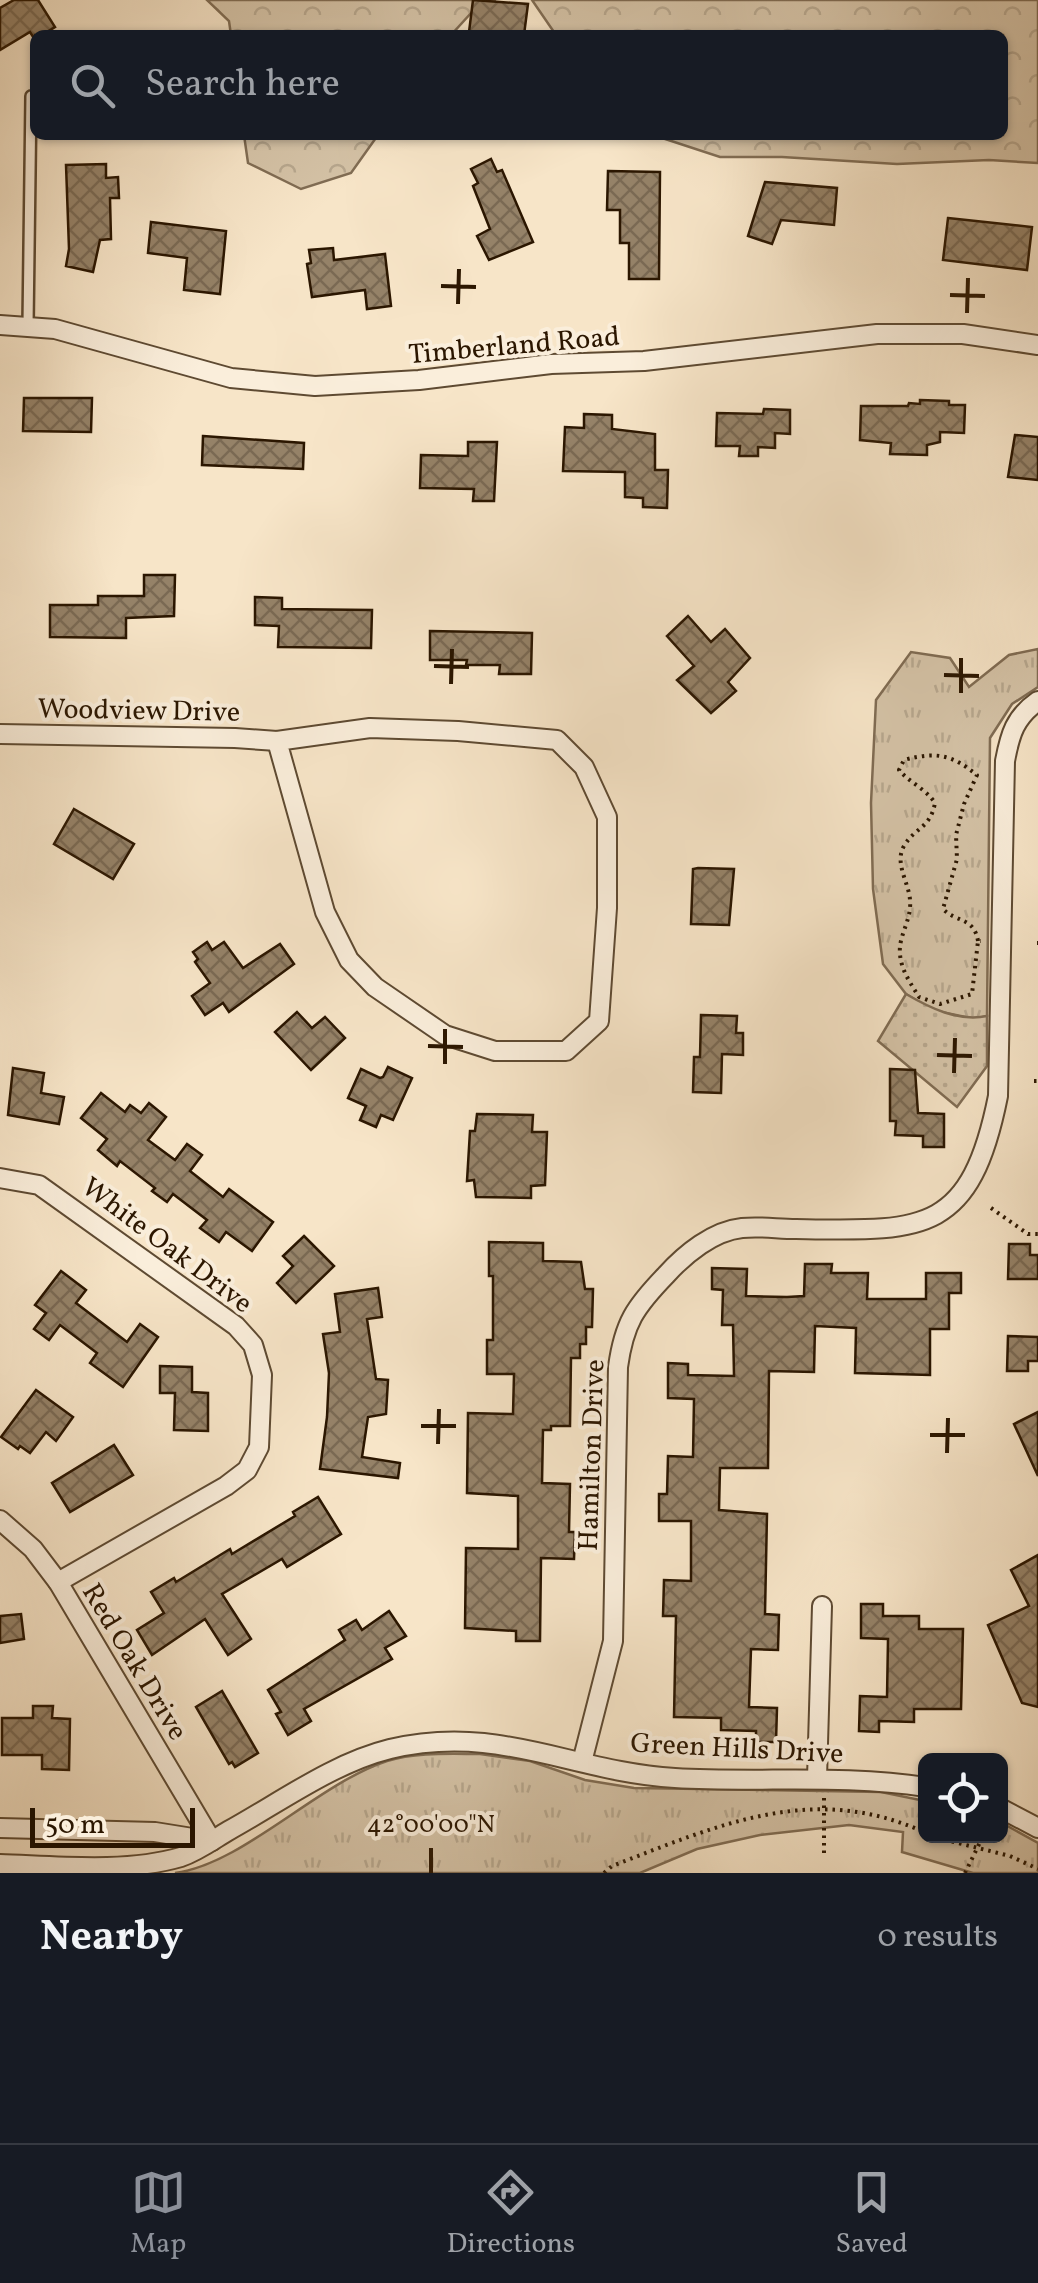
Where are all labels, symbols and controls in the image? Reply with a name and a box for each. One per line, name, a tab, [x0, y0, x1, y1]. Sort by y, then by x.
search box	[30, 30, 1008, 140]
icon: search	[65, 58, 120, 113]
text: Search here	[145, 59, 340, 112]
street label: Timberland Road	[407, 318, 622, 375]
street label: Woodview Drive	[37, 690, 241, 733]
street label: White Oak Drive	[73, 1169, 260, 1323]
street label: Hamilton Drive	[570, 1359, 615, 1552]
street label: Red Oak Drive	[72, 1576, 196, 1748]
street label: Green Hills Drive	[629, 1724, 844, 1775]
map controls	[918, 1753, 1008, 1843]
button: locate	[918, 1753, 1008, 1843]
scale bar	[30, 1803, 195, 1848]
text: 50 m	[45, 1806, 105, 1845]
text: 42°00'00"N	[367, 1808, 495, 1843]
text: Nearby	[40, 1909, 183, 1968]
text: 0 results	[878, 1916, 998, 1960]
tab: Map	[130, 2165, 186, 2264]
tab: Directions	[447, 2165, 575, 2264]
tab: Saved	[836, 2165, 908, 2264]

